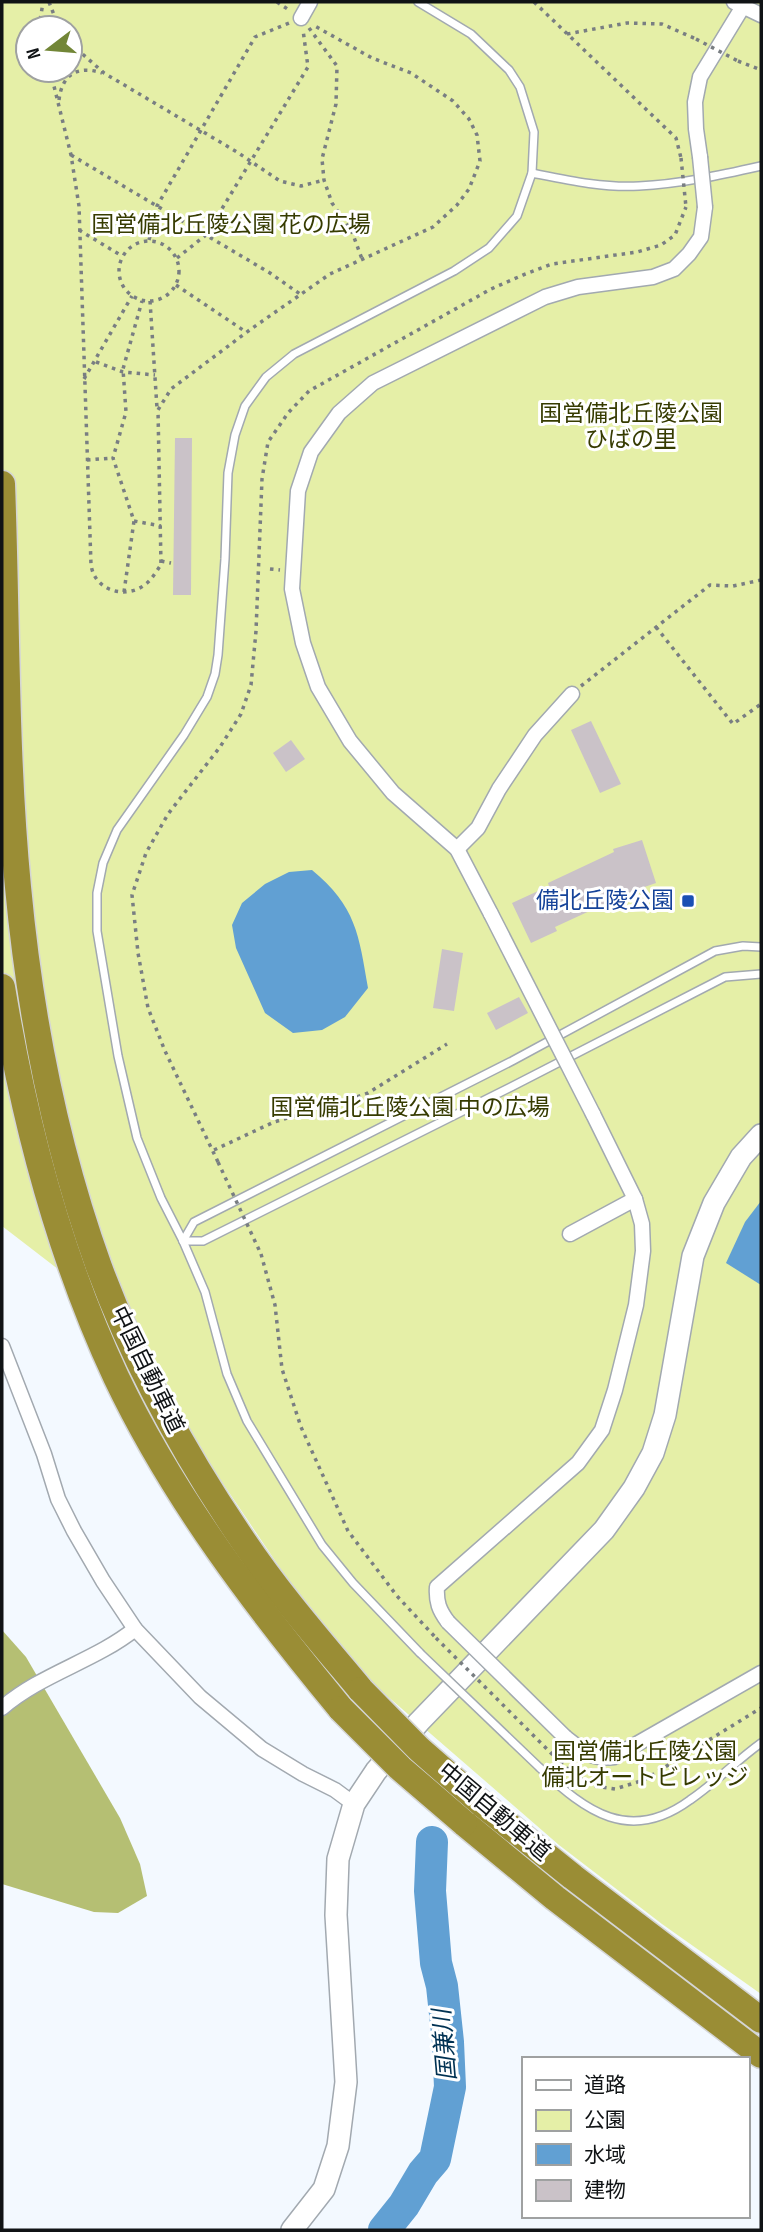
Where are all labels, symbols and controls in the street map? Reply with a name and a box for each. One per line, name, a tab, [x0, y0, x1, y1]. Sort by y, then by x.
north arrow	[14, 14, 84, 84]
text: N	[22, 45, 47, 61]
park label: 国営備北丘陵公園 花の広場	[91, 211, 371, 239]
park label: 国営備北丘陵公園 ひばの里	[539, 400, 723, 454]
place label: 備北丘陵公園	[536, 887, 674, 915]
marker: 備北丘陵公園	[680, 893, 696, 909]
park label: 国営備北丘陵公園 中の広場	[270, 1094, 550, 1122]
street label: 中国自動車道	[104, 1302, 190, 1438]
park label: 国営備北丘陵公園 備北オートビレッジ	[542, 1738, 749, 1792]
street label: 中国自動車道	[432, 1757, 556, 1867]
water label: 国兼川	[427, 2005, 463, 2082]
legend	[522, 2057, 749, 2218]
text: 道路	[584, 2073, 626, 2098]
text: 公園	[584, 2108, 626, 2133]
text: 水域	[584, 2143, 626, 2168]
text: 建物	[584, 2178, 626, 2203]

